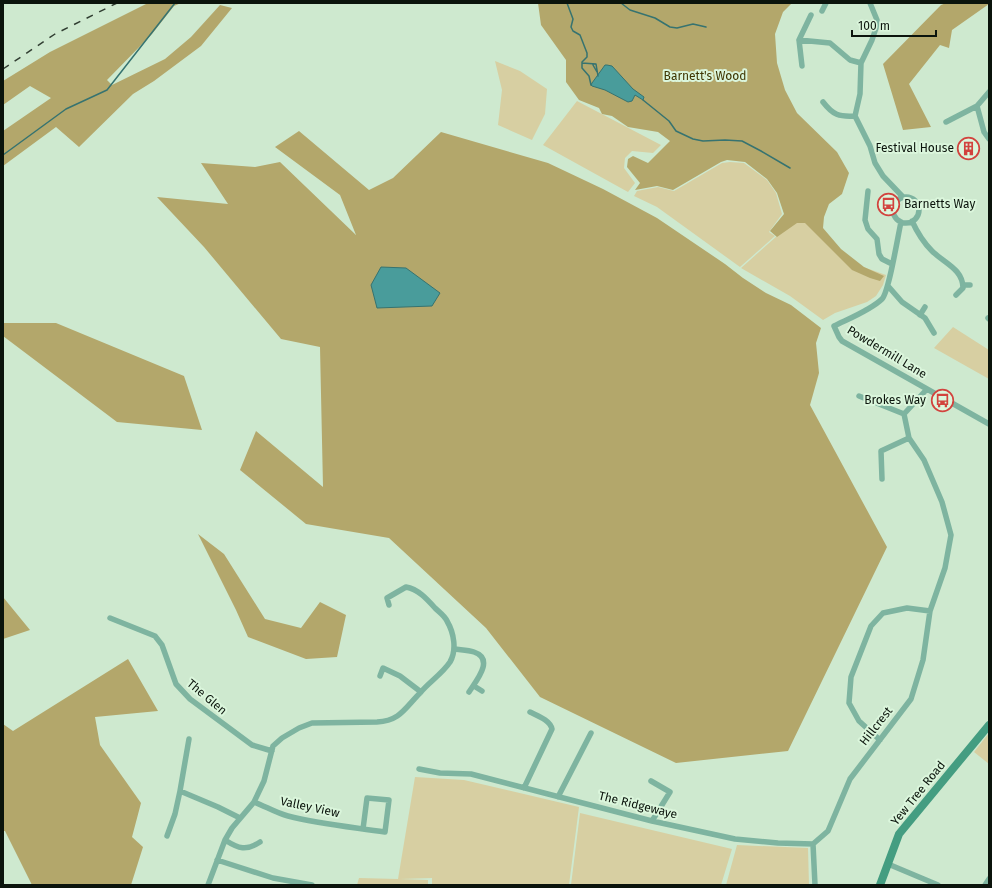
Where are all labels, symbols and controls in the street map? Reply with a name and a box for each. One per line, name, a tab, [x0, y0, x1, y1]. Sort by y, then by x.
scale bar	[852, 12, 936, 38]
text: 100 m	[858, 19, 890, 33]
park label: Barnett's Wood	[664, 69, 746, 83]
building icon: Festival House	[956, 135, 982, 161]
place label: Festival House	[876, 141, 954, 155]
bus stop icon: Barnetts Way	[875, 191, 901, 217]
place label: Barnetts Way	[904, 197, 975, 211]
street label: Powdermill Lane	[845, 323, 929, 381]
bus stop icon: Brokes Way	[929, 387, 955, 413]
place label: Brokes Way	[864, 393, 926, 407]
street label: The Glen	[184, 676, 230, 718]
street label: Hillcrest	[857, 703, 896, 748]
street label: Yew Tree Road	[888, 758, 948, 828]
street label: The Ridgewaye	[597, 788, 679, 822]
street label: Valley View	[279, 794, 341, 820]

